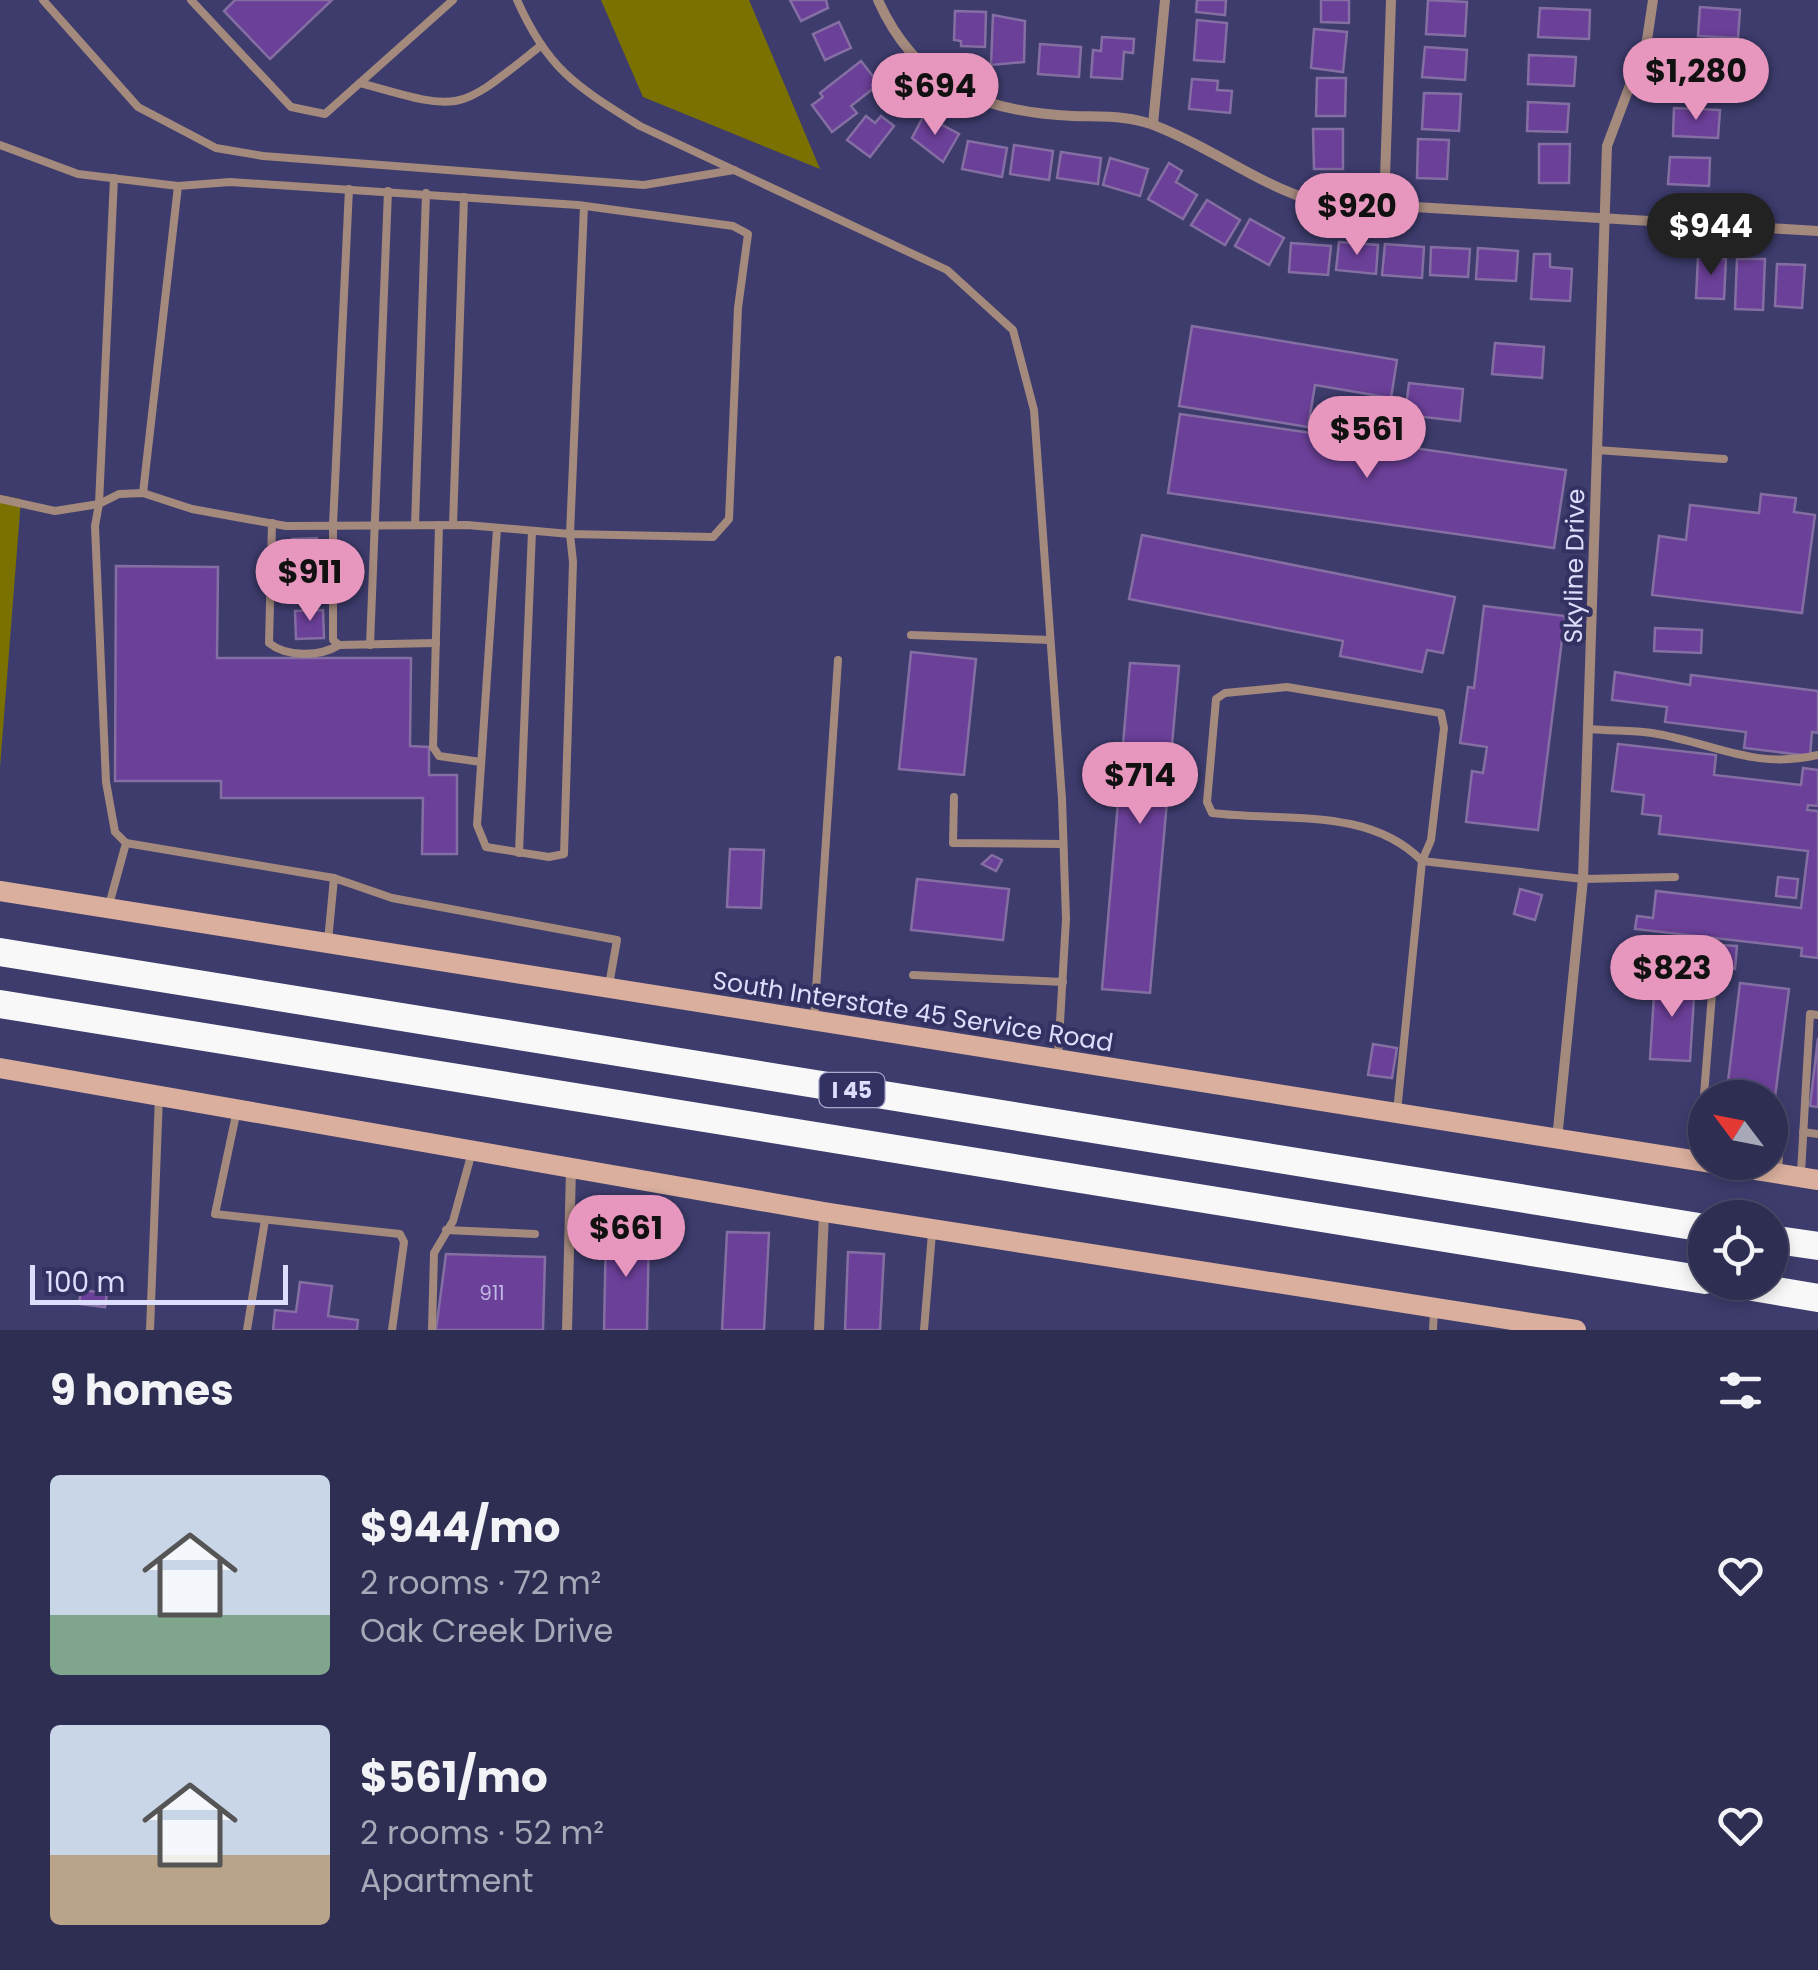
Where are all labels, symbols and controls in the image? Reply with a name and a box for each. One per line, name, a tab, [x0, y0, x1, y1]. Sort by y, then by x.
pin: $1,280	[1615, 38, 1777, 123]
text: $1,280	[1645, 48, 1747, 93]
pin: $694	[876, 53, 994, 138]
text: $694	[894, 63, 976, 108]
pin: $920	[1298, 173, 1416, 258]
text: $920	[1317, 183, 1397, 228]
pin: $944	[1652, 193, 1770, 278]
text: $944	[1669, 203, 1753, 248]
pin: $561	[1308, 396, 1426, 481]
text: $561	[1330, 406, 1404, 451]
street label: Skyline Drive	[1556, 488, 1593, 644]
pin: $911	[251, 539, 369, 624]
text: $911	[278, 549, 342, 594]
pin: $714	[1081, 742, 1199, 827]
text: $714	[1104, 752, 1176, 797]
pin: $823	[1613, 935, 1731, 1020]
text: $823	[1632, 945, 1712, 990]
street label: South Interstate 45 Service Road	[710, 963, 1116, 1060]
road number: I 45	[820, 1073, 884, 1107]
north arrow	[1688, 1080, 1788, 1180]
map controls	[1688, 1080, 1788, 1300]
pin: $661	[567, 1195, 685, 1280]
button: locate	[1688, 1200, 1788, 1300]
text: $661	[589, 1205, 663, 1250]
scale bar	[30, 1260, 288, 1304]
text: 100 m	[45, 1263, 125, 1302]
house number: 911	[479, 1279, 505, 1307]
text: 9 homes	[50, 1361, 234, 1420]
icon: filters	[1713, 1363, 1768, 1418]
text: $944/mo	[360, 1498, 561, 1557]
icon: home	[130, 1515, 250, 1635]
icon: heart	[1713, 1548, 1768, 1603]
text: 2 rooms · 72 m²	[360, 1560, 601, 1605]
text: Oak Creek Drive	[360, 1608, 613, 1653]
text: $561/mo	[360, 1748, 548, 1807]
icon: home	[130, 1765, 250, 1885]
icon: heart	[1713, 1798, 1768, 1853]
text: 2 rooms · 52 m²	[360, 1810, 604, 1855]
text: Apartment	[360, 1858, 533, 1903]

